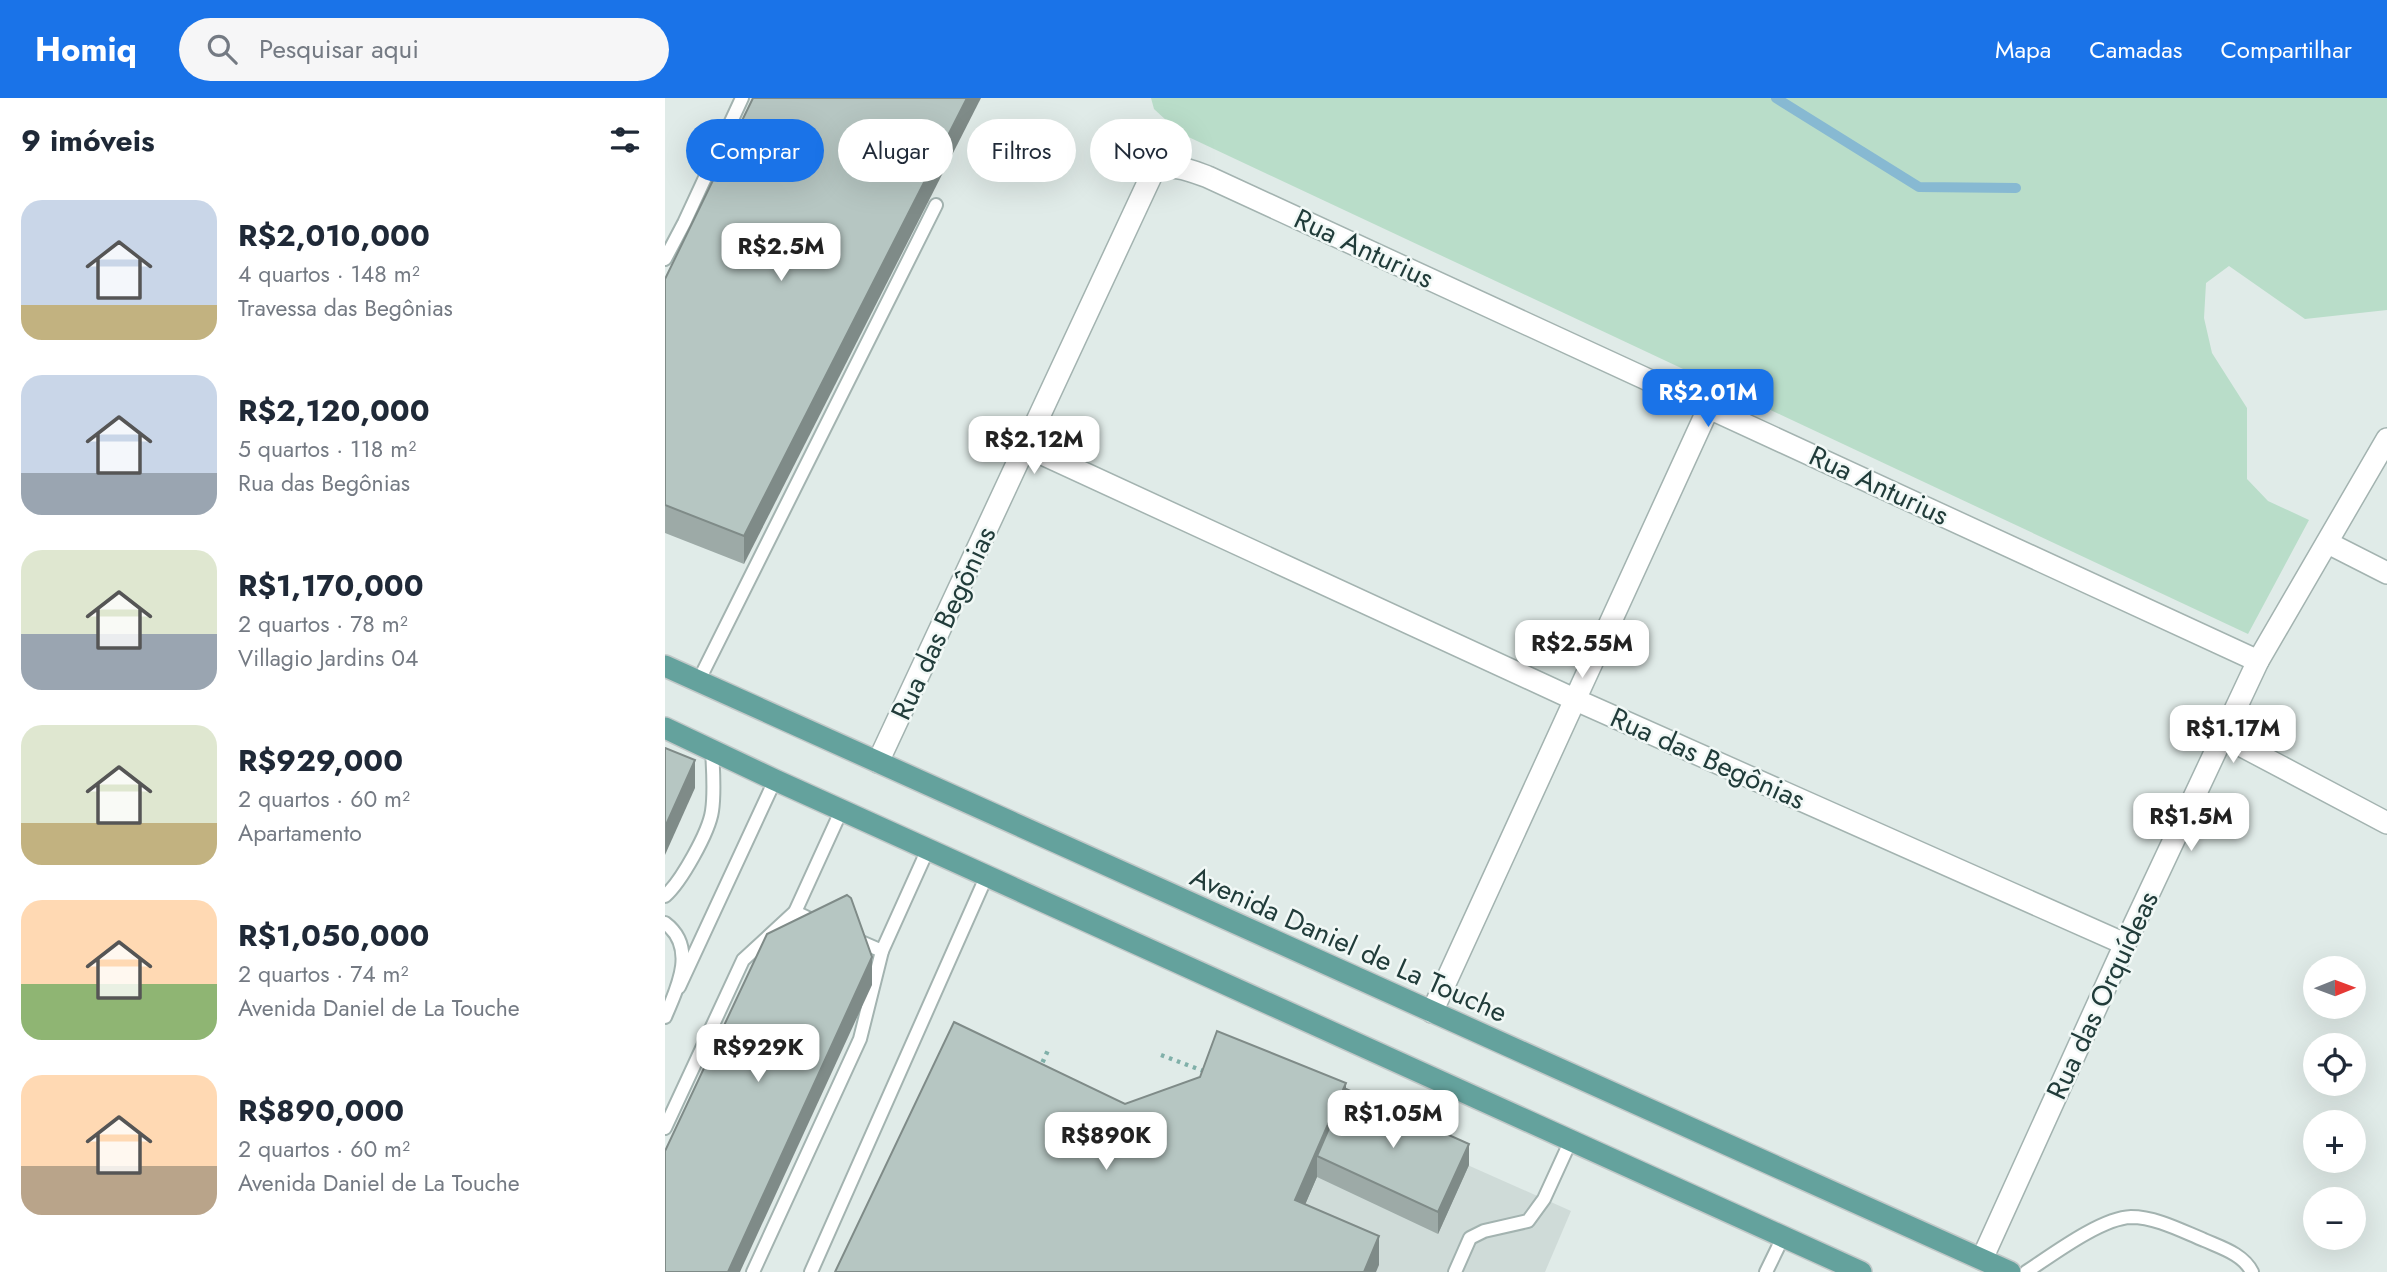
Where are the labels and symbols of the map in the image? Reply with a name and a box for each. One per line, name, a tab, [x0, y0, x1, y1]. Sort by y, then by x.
street label: Rua Anturius	[1287, 198, 1440, 299]
pin: R$2.5M	[724, 223, 838, 283]
pin: R$2.01M	[1643, 370, 1773, 429]
pin: R$2.12M	[969, 416, 1099, 476]
street label: Rua Anturius	[1802, 435, 1955, 536]
street label: Rua das Begônias	[881, 520, 1006, 727]
pin: R$2.55M	[1517, 620, 1647, 680]
street label: Rua das Begônias	[1604, 697, 1812, 820]
pin: R$1.17M	[2168, 706, 2298, 765]
pin: R$1.5M	[2134, 794, 2248, 853]
street label: Avenida Daniel de La Touche	[1184, 856, 1514, 1033]
street label: Rua das Orquídeas	[2036, 884, 2169, 1106]
north arrow	[2303, 956, 2366, 1018]
pin: R$929K	[701, 1024, 815, 1084]
pin: R$1.05M	[1328, 1090, 1458, 1150]
pin: R$890K	[1049, 1112, 1163, 1172]

